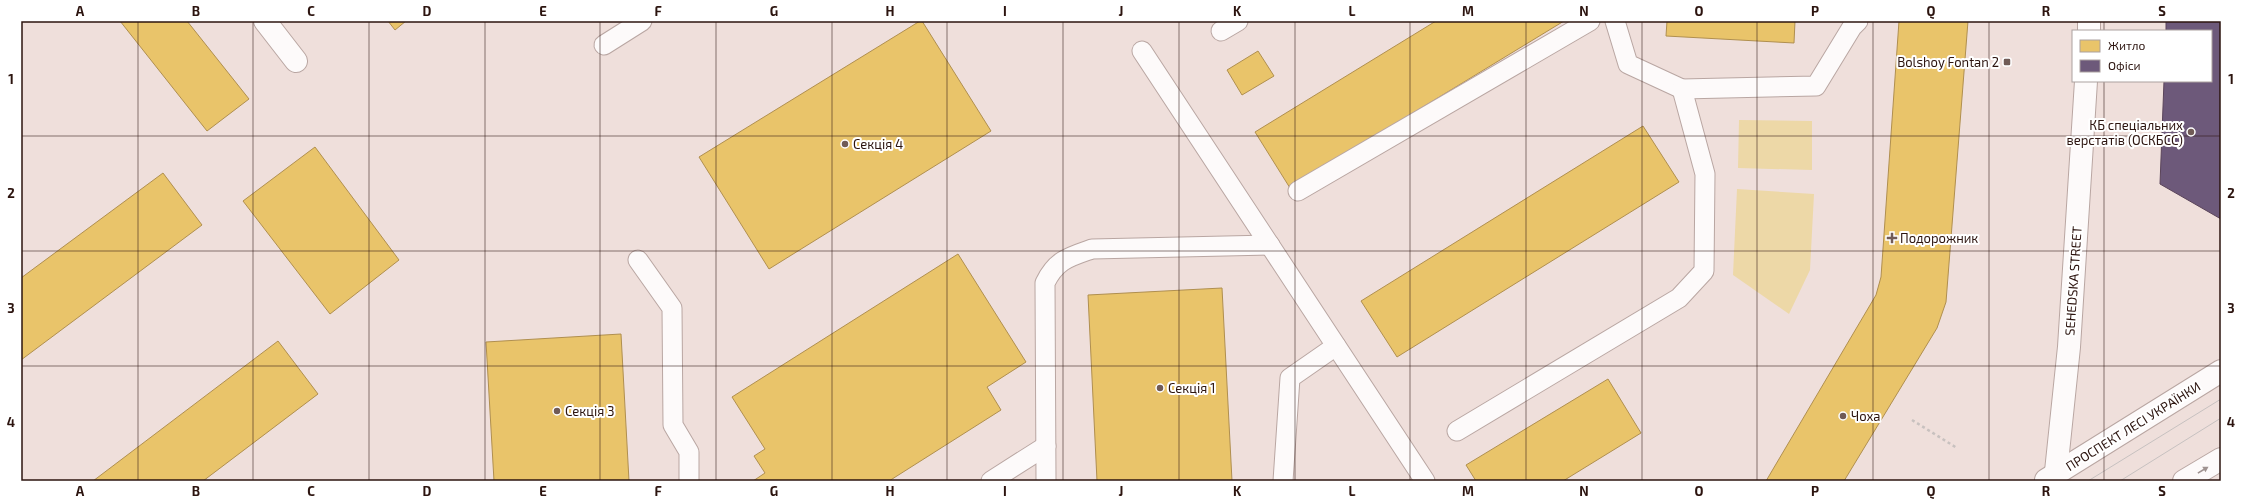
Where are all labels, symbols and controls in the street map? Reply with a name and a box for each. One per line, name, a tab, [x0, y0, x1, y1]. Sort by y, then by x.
text: A	[76, 3, 85, 19]
text: B	[192, 3, 200, 19]
text: C	[307, 3, 315, 19]
text: D	[423, 3, 432, 19]
text: E	[539, 3, 547, 19]
text: F	[654, 3, 662, 19]
text: G	[770, 3, 778, 19]
text: H	[886, 3, 895, 19]
text: I	[1003, 3, 1007, 19]
text: J	[1119, 3, 1123, 19]
text: K	[1233, 3, 1242, 19]
text: L	[1349, 3, 1356, 19]
text: M	[1462, 3, 1474, 19]
text: N	[1579, 3, 1589, 19]
text: O	[1695, 3, 1704, 19]
text: P	[1811, 3, 1819, 19]
text: Q	[1927, 3, 1936, 20]
text: R	[2042, 3, 2051, 19]
text: S	[2158, 3, 2166, 19]
legend	[2072, 30, 2212, 82]
text: Житло	[2108, 38, 2146, 52]
place label: Bolshoy Fontan 2	[1897, 54, 1999, 70]
marker: Bolshoy Fontan 2	[2002, 57, 2012, 67]
text: Офіси	[2108, 58, 2141, 72]
text: 1	[8, 71, 14, 87]
text: 1	[2228, 71, 2234, 87]
place label: КБ спеціальних верстатів (ОСКБСС)	[2066, 117, 2183, 148]
marker: КБ спеціальних верстатів (ОСКБСС)	[2186, 127, 2196, 137]
place label: Секція 4	[853, 136, 903, 152]
marker: Секція 4	[840, 139, 850, 149]
text: 2	[7, 185, 15, 201]
text: 2	[2227, 185, 2235, 201]
street label: SEHEDSKA STREET	[2061, 225, 2085, 336]
place label: Подорожник	[1900, 230, 1978, 246]
marker: Подорожник	[1887, 233, 1897, 243]
text: 3	[7, 300, 15, 316]
text: 3	[2227, 300, 2235, 316]
street label: ПРОСПЕКТ ЛЕСІ УКРАЇНКИ	[2063, 378, 2203, 474]
place label: Секція 1	[1168, 380, 1215, 396]
marker: Секція 1	[1155, 383, 1165, 393]
place label: Секція 3	[565, 403, 614, 419]
marker: Секція 3	[552, 406, 562, 416]
place label: Чоха	[1851, 408, 1880, 424]
marker: Чоха	[1838, 411, 1848, 421]
text: 4	[7, 414, 15, 430]
text: 4	[2227, 414, 2235, 430]
one-way arrow	[2198, 466, 2208, 474]
text: A	[76, 483, 85, 499]
text: B	[192, 483, 200, 499]
text: C	[307, 483, 315, 499]
text: D	[423, 483, 432, 499]
text: E	[539, 483, 547, 499]
text: F	[654, 483, 662, 499]
text: G	[770, 483, 778, 499]
text: H	[886, 483, 895, 499]
text: I	[1003, 483, 1007, 499]
text: J	[1119, 483, 1123, 499]
text: K	[1233, 483, 1242, 499]
text: L	[1349, 483, 1356, 499]
text: M	[1462, 483, 1474, 499]
text: N	[1579, 483, 1589, 499]
text: O	[1695, 483, 1704, 499]
text: P	[1811, 483, 1819, 499]
text: Q	[1927, 483, 1936, 500]
text: R	[2042, 483, 2051, 499]
text: S	[2158, 483, 2166, 499]

